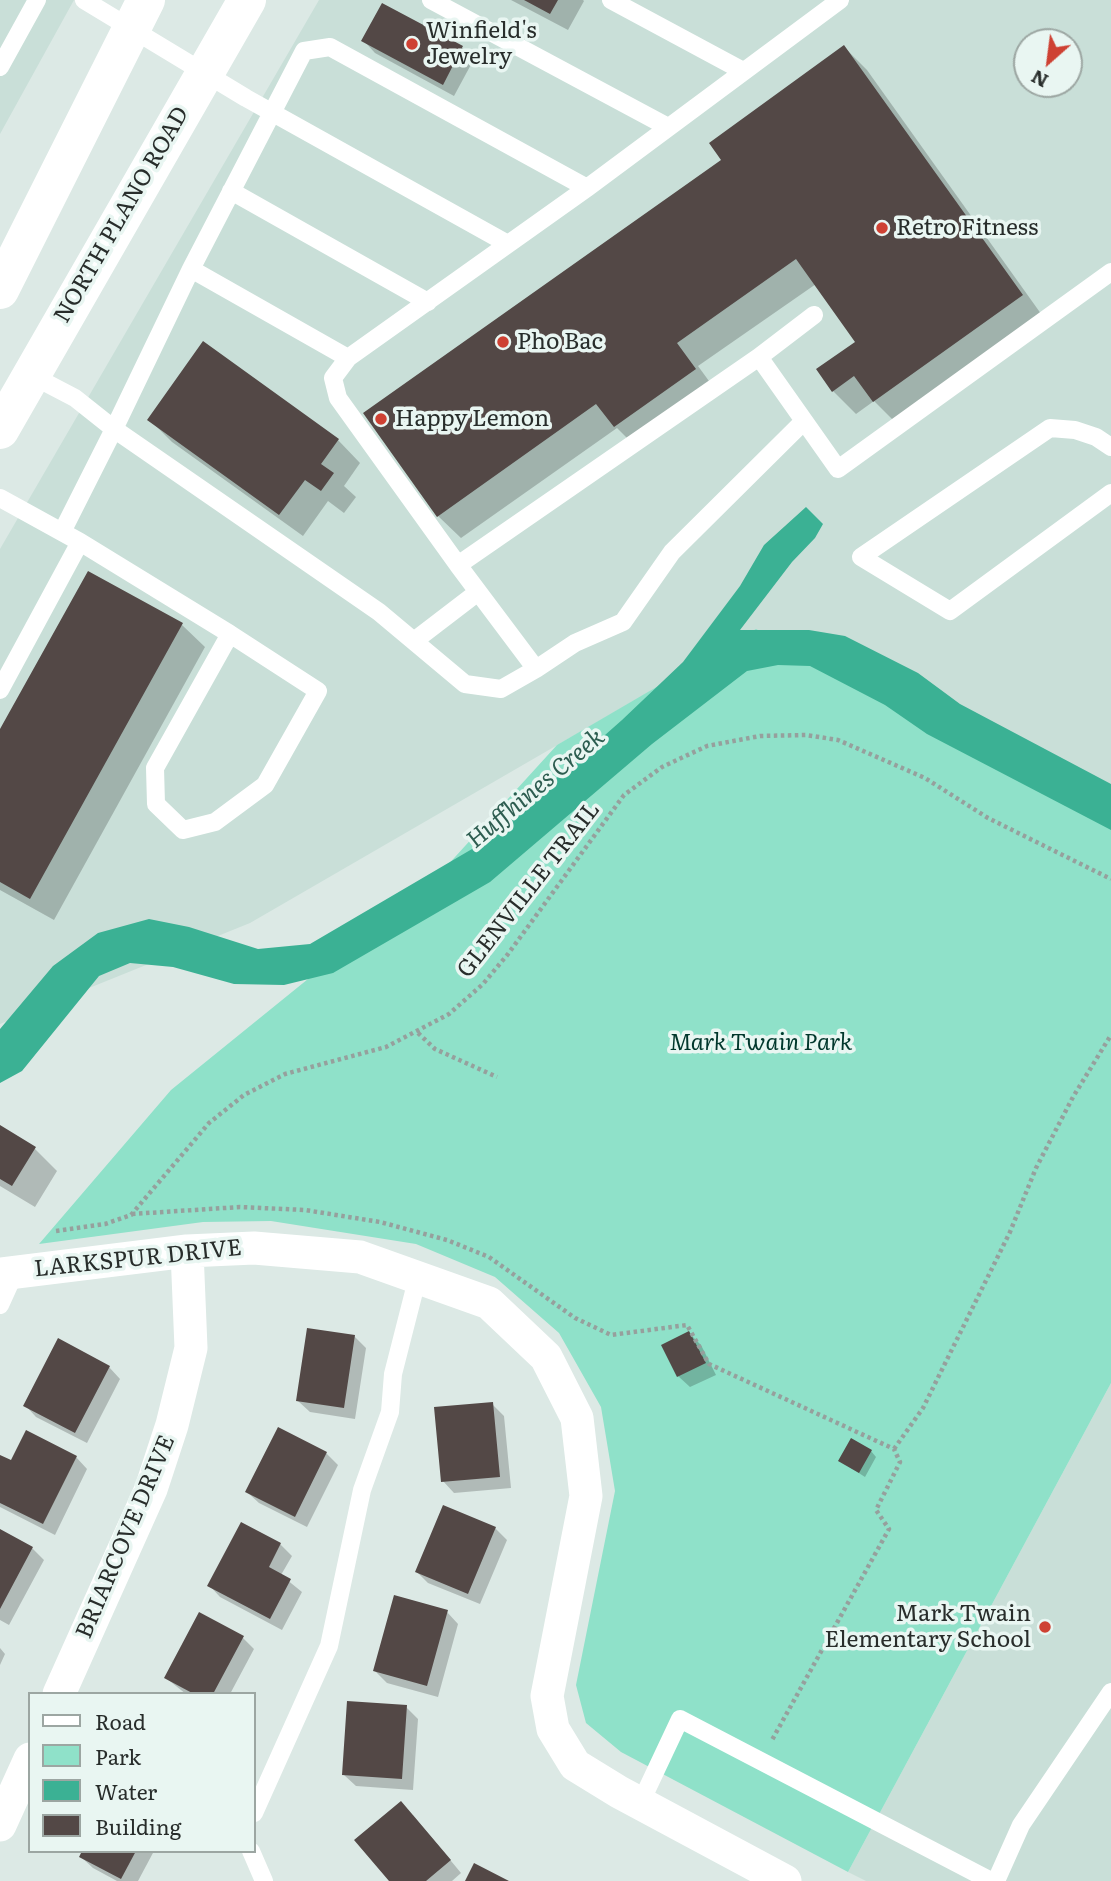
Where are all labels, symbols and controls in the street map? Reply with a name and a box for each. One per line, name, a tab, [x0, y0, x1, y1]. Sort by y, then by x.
place label: Winfield's Jewelry	[426, 17, 537, 71]
north arrow	[1013, 28, 1083, 98]
marker: Winfield's Jewelry	[404, 36, 420, 52]
text: N	[1025, 64, 1053, 96]
street label: NORTH PLANO ROAD	[49, 102, 195, 328]
place label: Retro Fitness	[896, 214, 1038, 242]
marker: Retro Fitness	[874, 220, 890, 236]
place label: Pho Bac	[517, 328, 603, 356]
marker: Pho Bac	[495, 334, 511, 350]
place label: Happy Lemon	[395, 405, 549, 433]
marker: Happy Lemon	[373, 411, 389, 427]
water label: Huffhines Creek	[461, 723, 611, 855]
street label: GLENVILLE TRAIL	[452, 797, 606, 983]
park label: Mark Twain Park	[670, 1029, 852, 1057]
street label: LARKSPUR DRIVE	[33, 1234, 243, 1284]
street label: BRIARCOVE DRIVE	[71, 1431, 181, 1643]
place label: Mark Twain Elementary School	[824, 1600, 1031, 1654]
marker: Mark Twain Elementary School	[1037, 1619, 1053, 1635]
legend	[28, 1692, 256, 1853]
text: Road	[95, 1705, 146, 1736]
text: Park	[95, 1740, 141, 1771]
text: Water	[95, 1775, 157, 1806]
text: Building	[95, 1810, 181, 1841]

